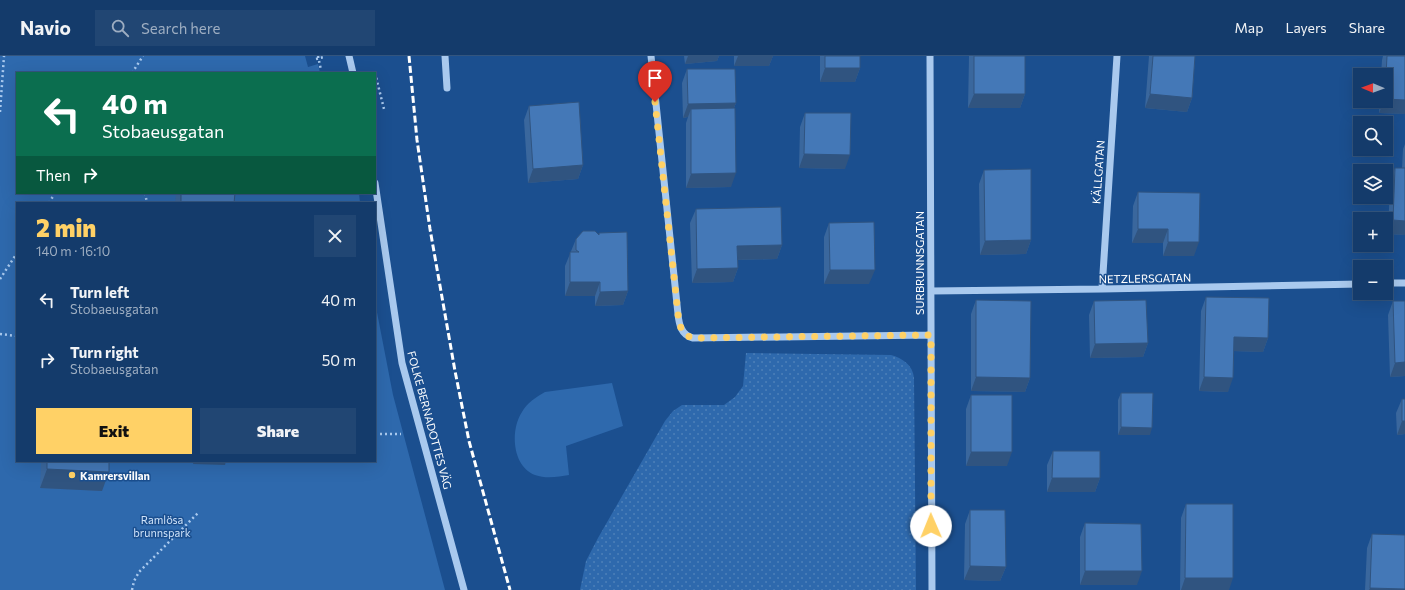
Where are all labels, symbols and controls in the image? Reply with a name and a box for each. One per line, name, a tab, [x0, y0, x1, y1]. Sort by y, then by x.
search box	[95, 10, 375, 46]
text: Navio	[20, 16, 71, 39]
icon: search	[109, 17, 131, 39]
text: Search here	[141, 19, 220, 37]
text: Map	[1235, 19, 1263, 36]
text: Layers	[1285, 19, 1327, 36]
text: Share	[1349, 19, 1385, 36]
pin	[638, 61, 672, 102]
icon: arrive	[644, 67, 666, 89]
north arrow	[1353, 68, 1393, 108]
map controls	[1353, 68, 1393, 300]
text: 40 m	[102, 86, 168, 120]
icon: left	[36, 88, 88, 140]
button: search	[1353, 116, 1393, 156]
text: Stobaeusgatan	[102, 120, 224, 142]
street label: KÄLLGATAN	[1088, 140, 1107, 204]
icon: right	[79, 164, 101, 186]
button: layers	[1353, 164, 1393, 204]
text: Then	[36, 166, 71, 184]
street label: SURBRUNNSGATAN	[913, 211, 926, 315]
button: +	[1353, 212, 1393, 252]
text: 2 min	[36, 213, 96, 242]
button: close	[314, 215, 356, 257]
text: 140 m · 16:10	[36, 243, 110, 259]
button: −	[1353, 260, 1393, 300]
street label: NETZLERSGATAN	[1099, 271, 1191, 285]
text: Turn left	[70, 283, 129, 301]
icon: left	[36, 289, 58, 311]
text: 40 m	[321, 291, 356, 309]
text: Stobaeusgatan	[70, 301, 158, 317]
text: Turn right	[70, 343, 139, 361]
icon: right	[36, 349, 58, 371]
street label: FOLKE BERNADOTTES VÄG	[405, 349, 456, 491]
text: 50 m	[322, 351, 356, 369]
text: Stobaeusgatan	[70, 361, 158, 377]
button: Exit	[36, 408, 192, 454]
button: Share	[200, 408, 356, 454]
place label: Kamrersvillan	[80, 469, 150, 482]
marker: Kamrersvillan	[67, 470, 77, 480]
position arrow	[910, 505, 952, 547]
park label: Ramlösa brunnspark	[133, 513, 191, 539]

